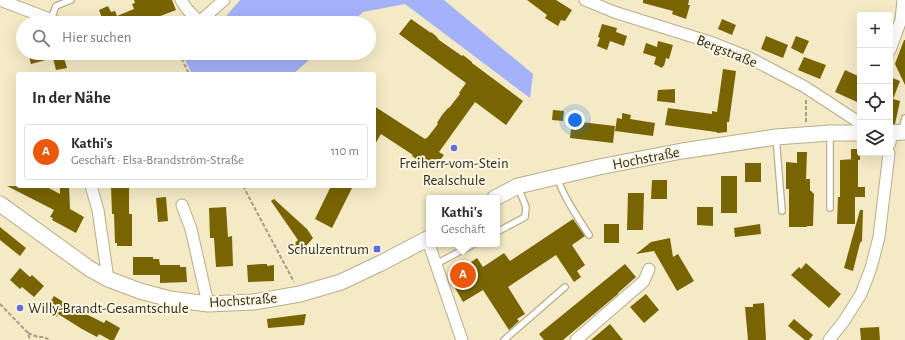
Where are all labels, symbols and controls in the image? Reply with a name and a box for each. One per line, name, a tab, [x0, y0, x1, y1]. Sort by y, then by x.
map controls	[857, 12, 893, 156]
button: +	[857, 12, 893, 48]
search box	[16, 16, 376, 60]
icon: search	[30, 27, 52, 49]
text: Hier suchen	[62, 30, 132, 45]
street label: Bergstraße	[694, 32, 759, 70]
button: −	[857, 48, 893, 84]
button: locate	[857, 84, 893, 120]
text: In der Nähe	[32, 89, 111, 106]
your location	[565, 110, 585, 130]
button: layers	[857, 120, 893, 156]
text: Kathi's	[71, 136, 113, 151]
marker: Freiherr-vom-Stein Realschule	[449, 143, 459, 153]
text: A	[42, 145, 50, 158]
text: 110 m	[331, 145, 359, 158]
street label: Hochstraße	[611, 145, 681, 172]
text: Geschäft · Elsa-Brandström-Straße	[71, 154, 244, 167]
place label: Freiherr-vom-Stein Realschule	[399, 156, 509, 188]
popup	[426, 195, 500, 247]
text: Kathi's	[441, 205, 482, 220]
text: Geschäft	[441, 223, 485, 236]
place label: Schulzentrum	[288, 242, 369, 257]
marker: Schulzentrum	[372, 244, 382, 254]
pin: A	[450, 260, 476, 290]
street label: Hochstraße	[209, 291, 278, 310]
place label: Willy-Brandt-Gesamtschule	[28, 301, 189, 316]
marker: Willy-Brandt-Gesamtschule	[15, 303, 25, 313]

